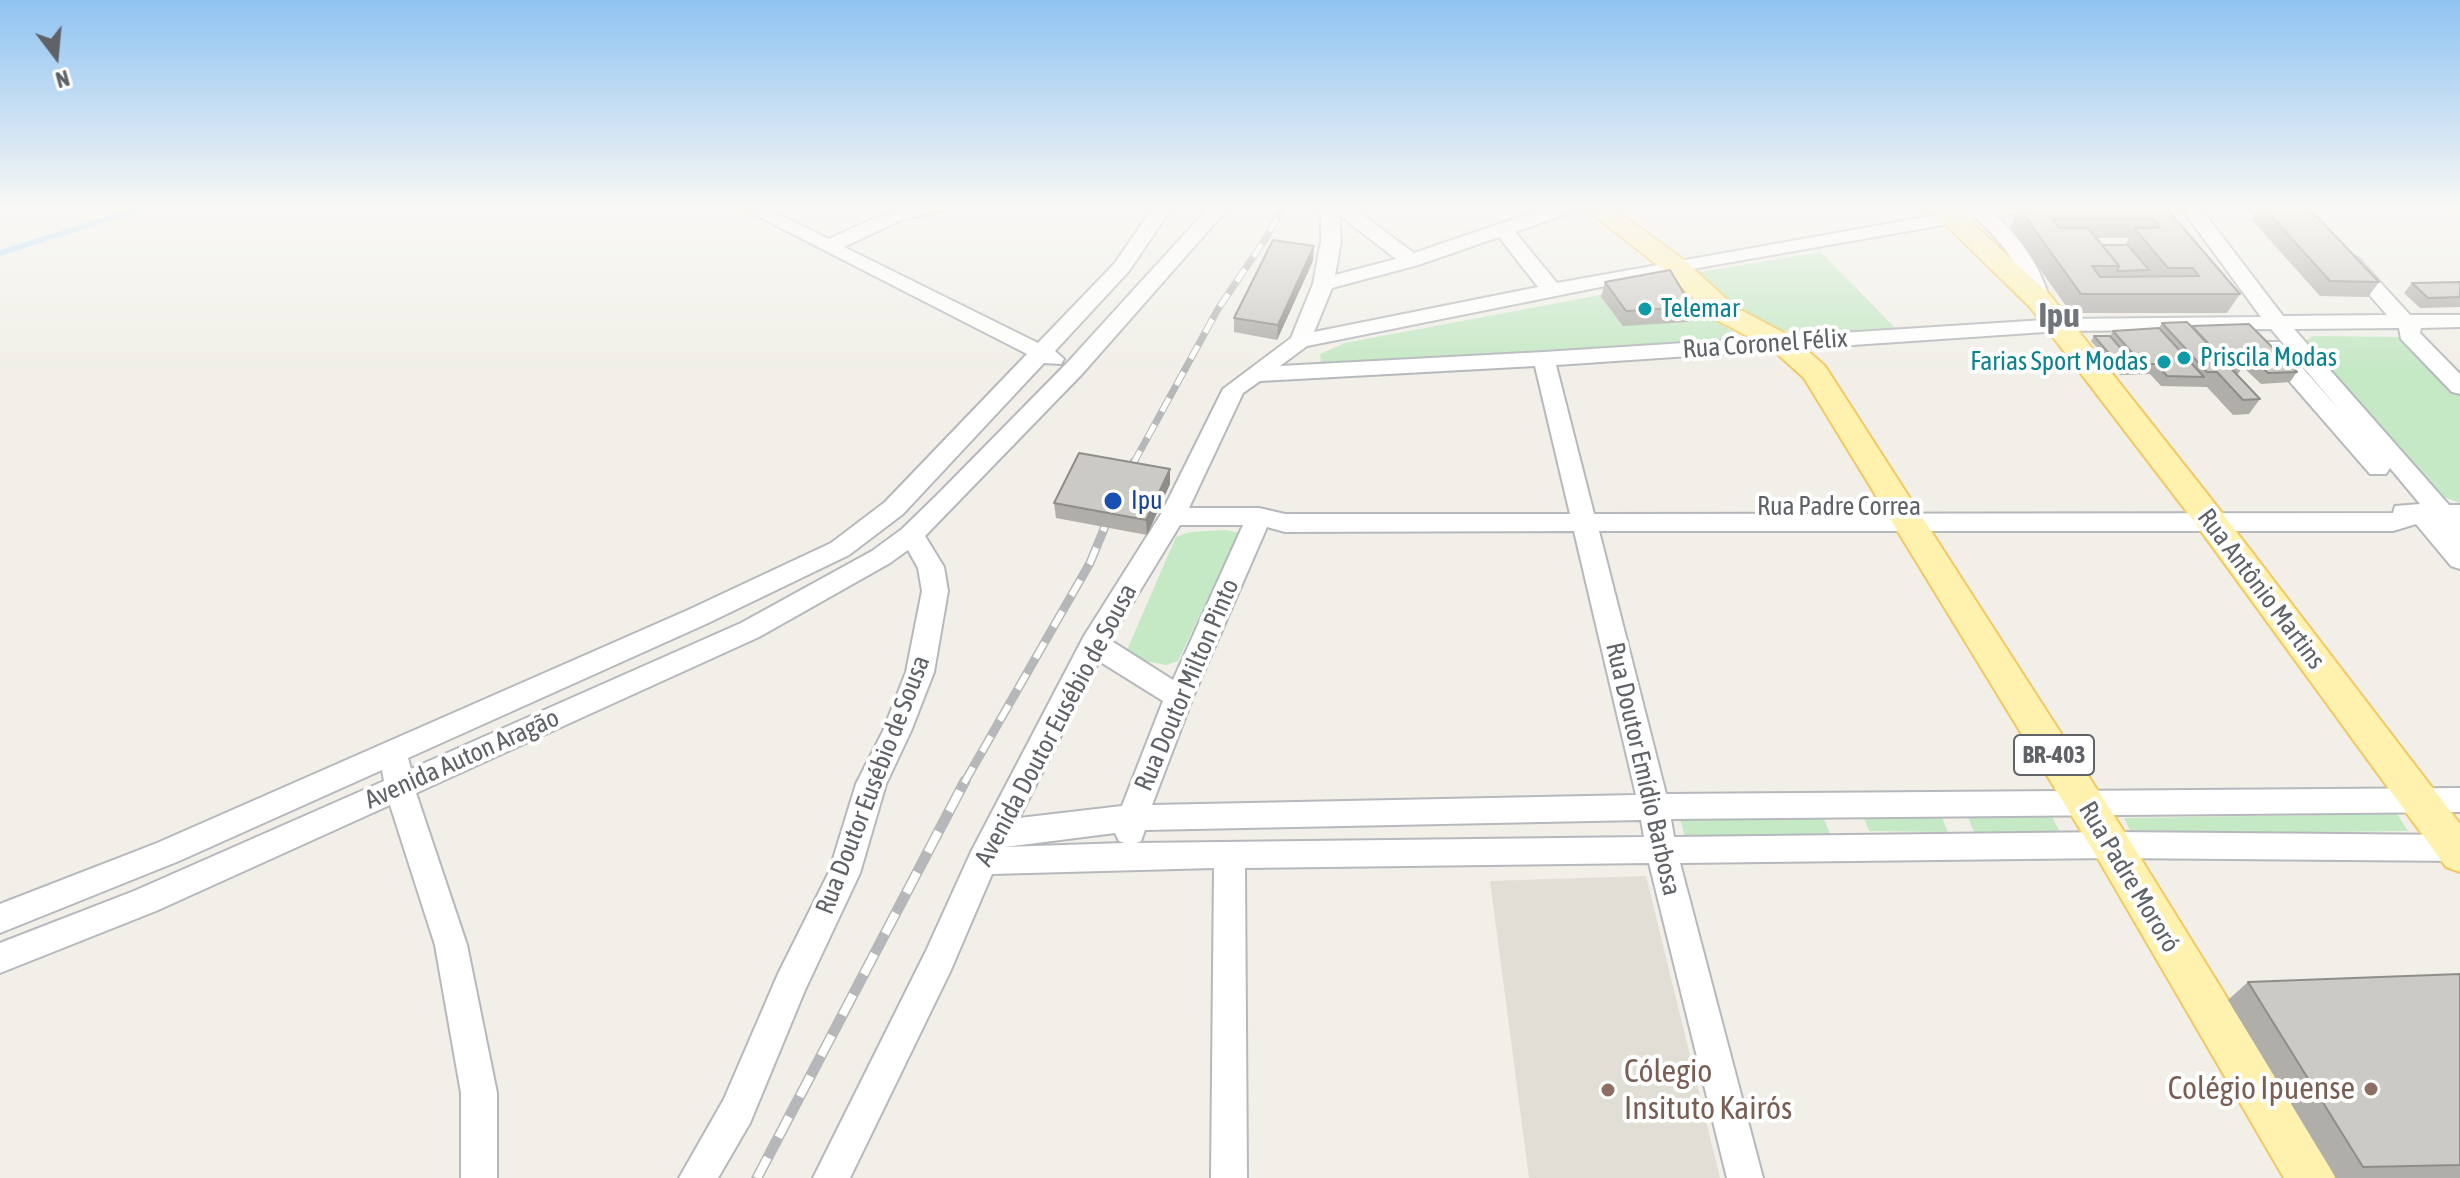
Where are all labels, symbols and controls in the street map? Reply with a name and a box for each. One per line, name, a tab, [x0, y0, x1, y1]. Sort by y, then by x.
north arrow	[16, 16, 96, 96]
text: N	[53, 65, 72, 93]
place label: Telemar	[1661, 293, 1740, 325]
district label: Ipu	[2038, 296, 2080, 336]
marker: Telemar	[1636, 300, 1654, 318]
street label: Rua Coronel Félix	[1682, 323, 1848, 365]
place label: Priscila Modas	[2200, 342, 2337, 374]
place label: Farias Sport Modas	[1970, 346, 2148, 378]
marker: Priscila Modas	[2175, 349, 2193, 367]
marker: Farias Sport Modas	[2155, 353, 2173, 371]
place label: Ipu	[1131, 485, 1163, 517]
marker: Ipu	[1102, 490, 1124, 512]
street label: Rua Padre Correa	[1757, 491, 1921, 523]
street label: Rua Antônio Martins	[2191, 503, 2331, 675]
street label: Rua Doutor Milton Pinto	[1128, 574, 1246, 796]
street label: Avenida Doutor Eusébio de Sousa	[968, 579, 1144, 871]
street label: Rua Doutor Emídio Barbosa	[1599, 639, 1687, 899]
street label: Rua Doutor Eusébio de Sousa	[809, 651, 937, 919]
street label: Avenida Auton Aragão	[360, 702, 564, 816]
road number: BR-403	[2014, 735, 2094, 775]
street label: Rua Padre Mororó	[2072, 796, 2186, 958]
place label: Cólegio Insituto Kairós	[1624, 1053, 1792, 1128]
place label: Colégio Ipuense	[2168, 1070, 2355, 1108]
marker: Colégio Ipuense	[2362, 1080, 2380, 1098]
marker: Cólegio Insituto Kairós	[1599, 1081, 1617, 1099]

